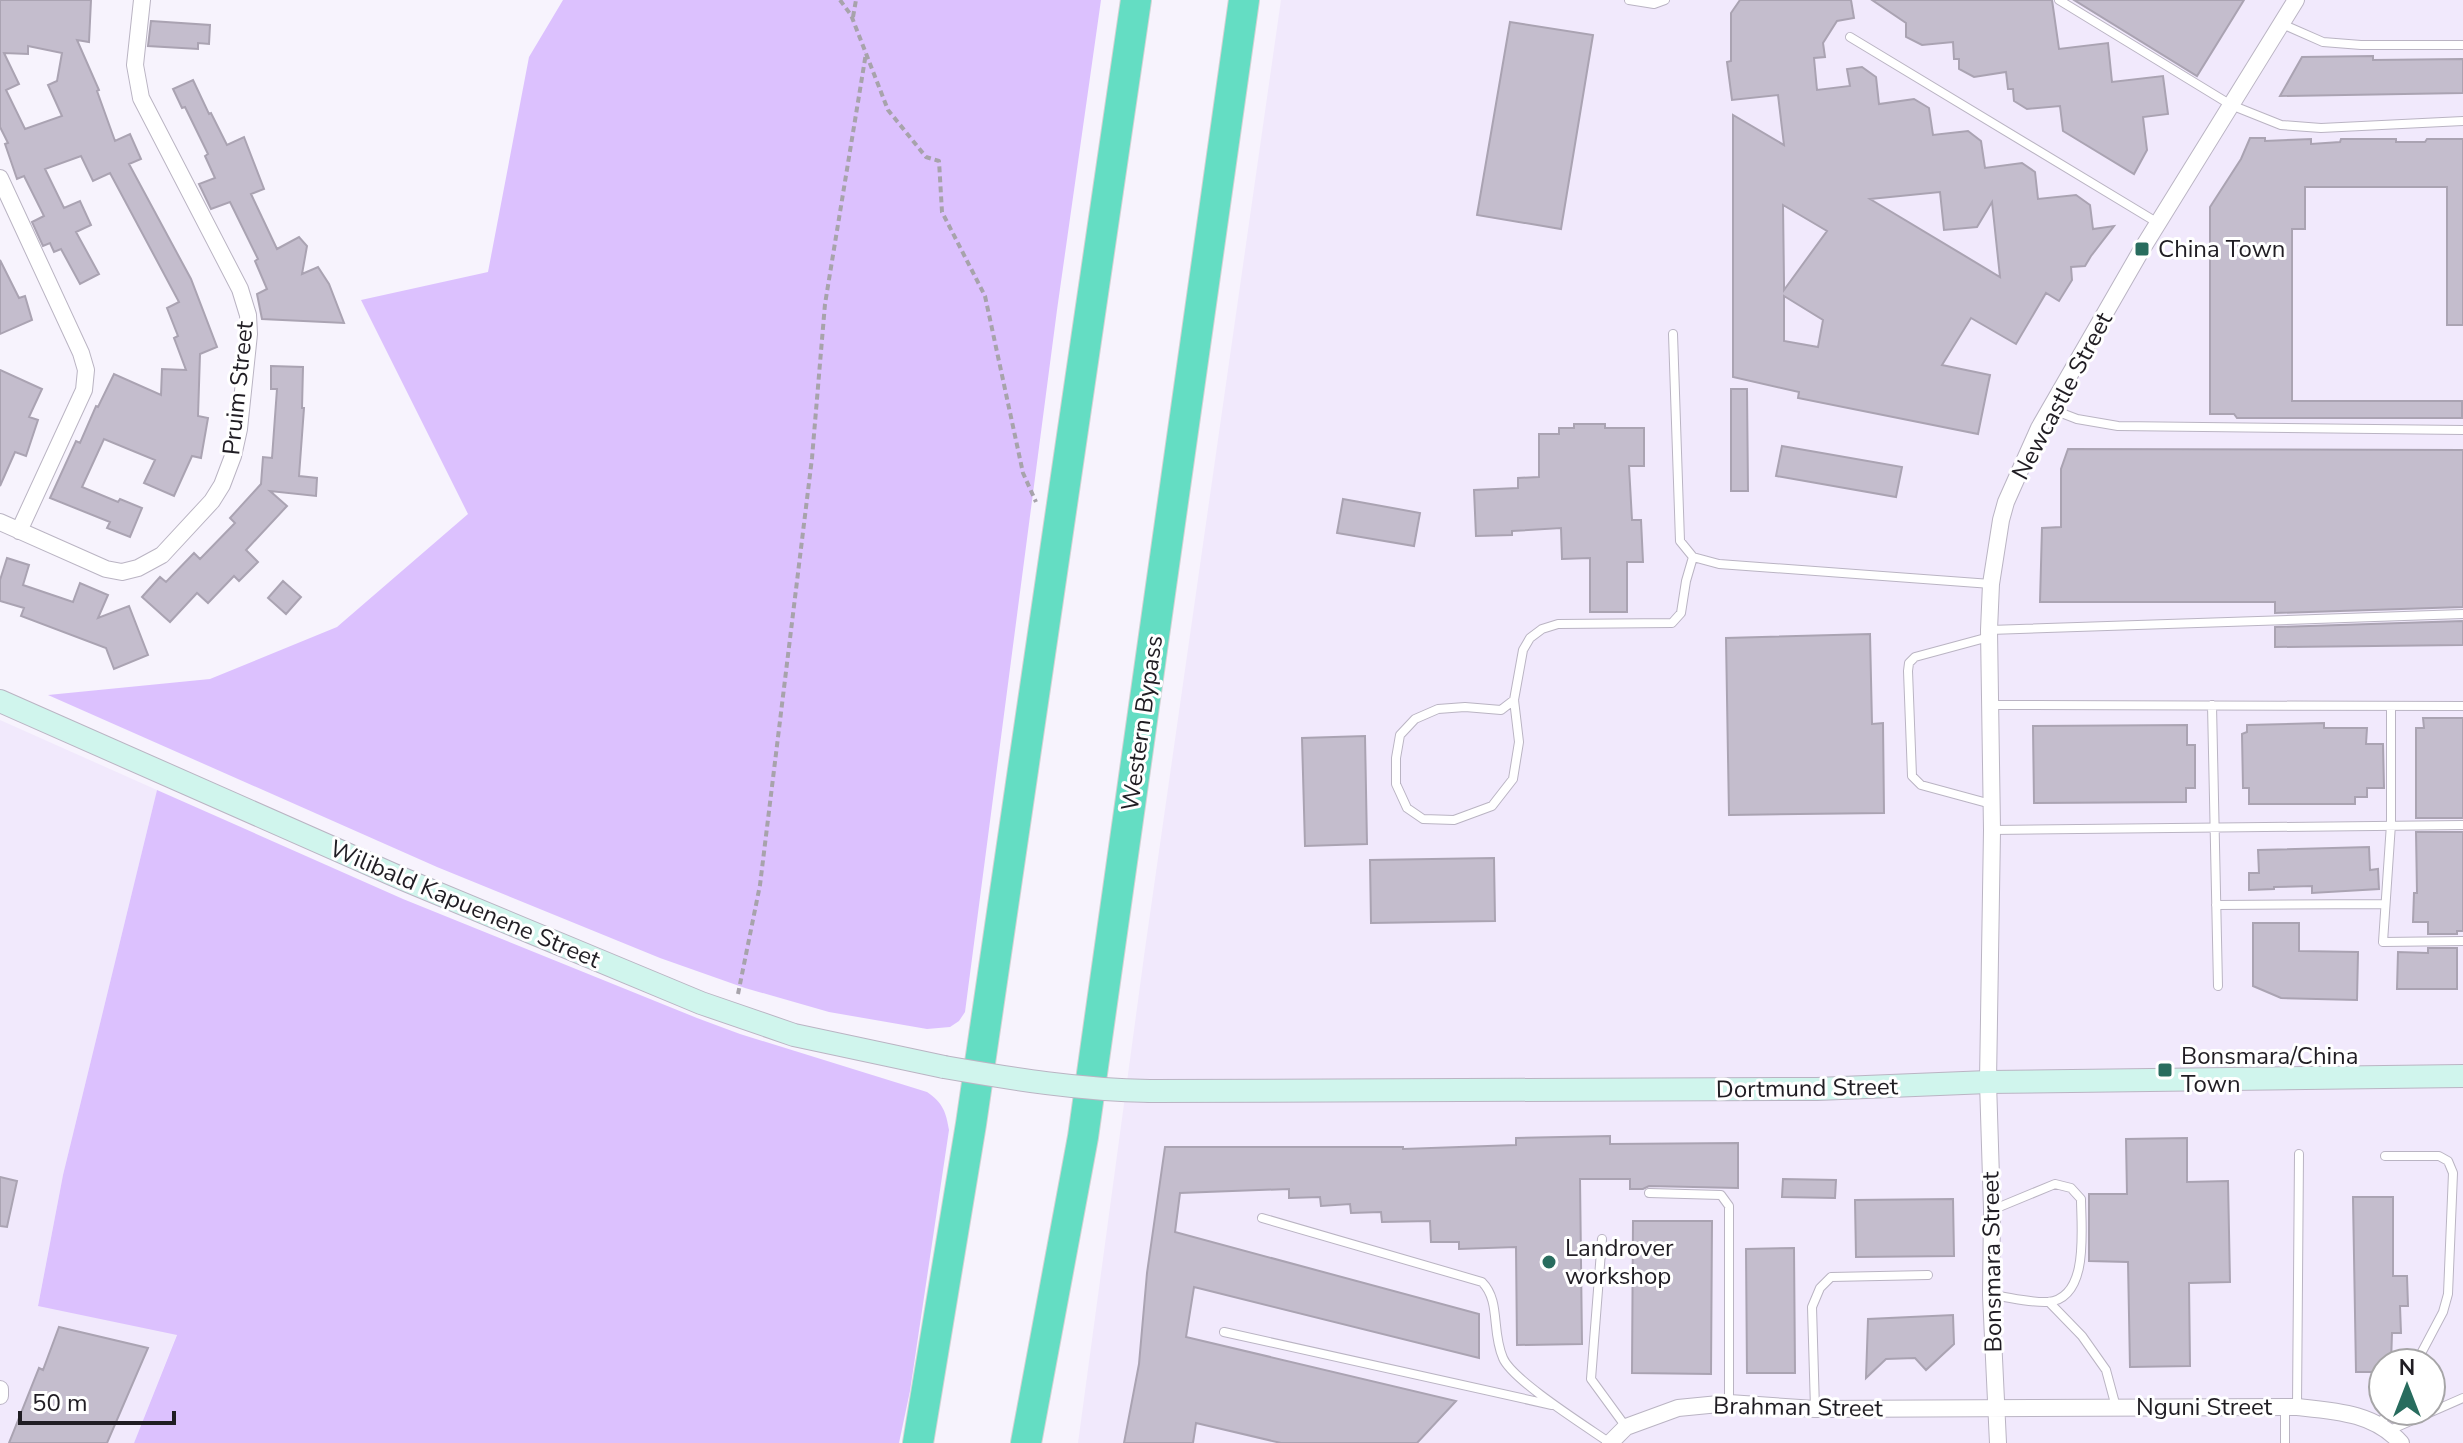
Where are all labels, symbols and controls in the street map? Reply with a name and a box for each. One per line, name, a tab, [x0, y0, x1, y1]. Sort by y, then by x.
place label: China Town	[2158, 233, 2285, 265]
marker: China Town	[2133, 240, 2151, 258]
street label: Newcastle Street	[2004, 306, 2120, 485]
street label: Pruim Street	[215, 319, 261, 457]
street label: Western Bypass	[1114, 633, 1170, 813]
street label: Wilibald Kapuenene Street	[325, 832, 606, 976]
place label: Bonsmara/China Town	[2181, 1040, 2358, 1100]
marker: Bonsmara/China Town	[2156, 1061, 2174, 1079]
street label: Dortmund Street	[1716, 1070, 1899, 1106]
street label: Bonsmara Street	[1974, 1171, 2010, 1353]
place label: Landrover workshop	[1565, 1232, 1674, 1292]
marker: Landrover workshop	[1540, 1253, 1558, 1271]
north arrow	[2367, 1347, 2447, 1427]
text: N	[2399, 1353, 2415, 1383]
scale bar	[20, 1375, 174, 1425]
text: 50 m	[32, 1387, 88, 1419]
street label: Brahman Street	[1713, 1390, 1884, 1424]
street label: Nguni Street	[2136, 1391, 2273, 1423]

